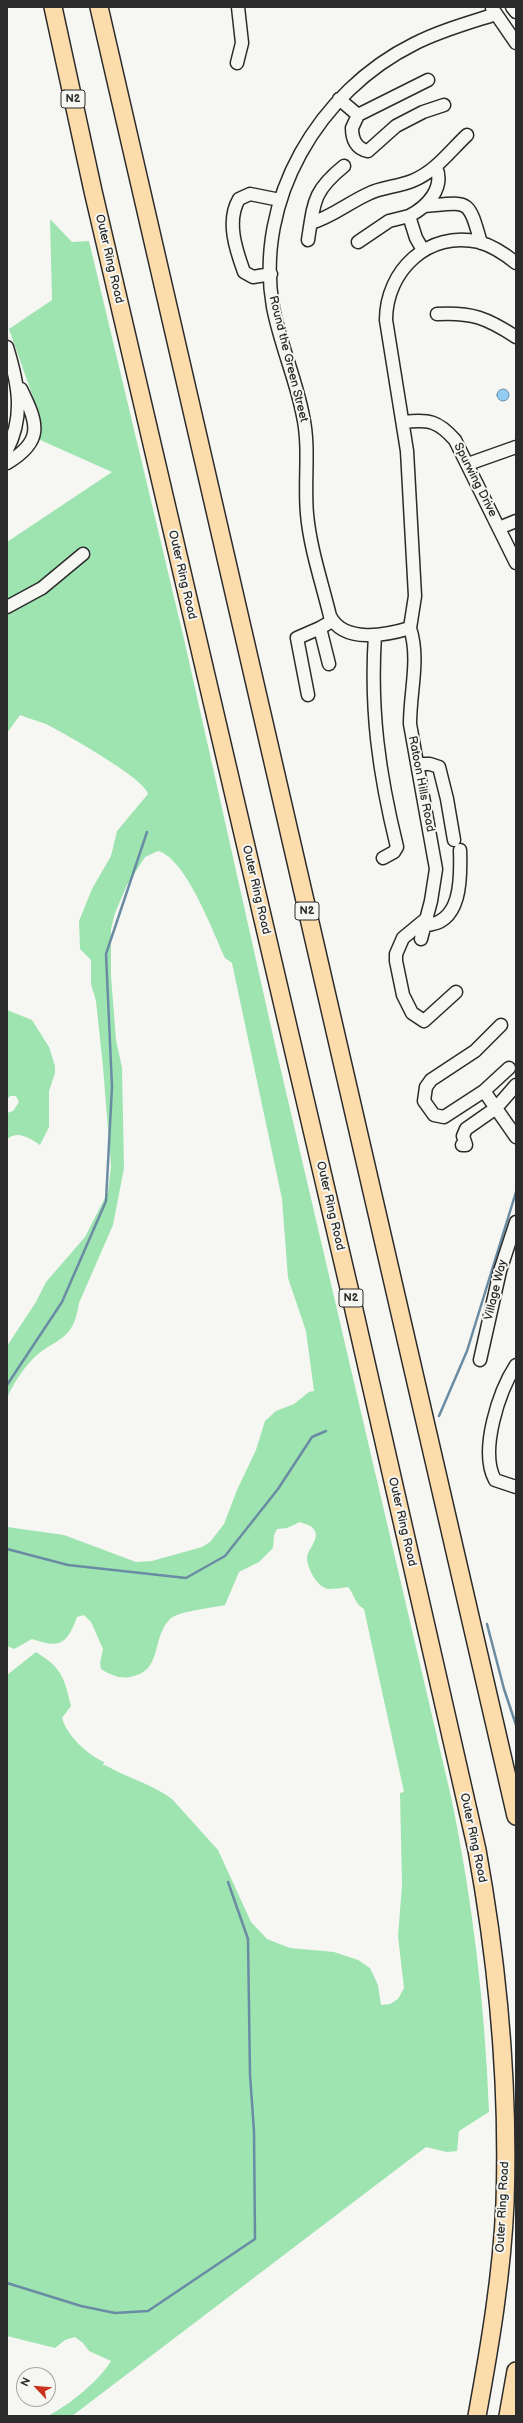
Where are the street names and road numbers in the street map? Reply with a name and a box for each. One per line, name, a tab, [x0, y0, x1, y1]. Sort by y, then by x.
road number: N2	[61, 90, 85, 108]
street label: Outer Ring Road	[92, 213, 126, 305]
street label: Round the Green Street	[265, 294, 311, 424]
street label: Spurwing Drive	[450, 441, 500, 519]
street label: Outer Ring Road	[165, 529, 199, 621]
street label: Ratoon Hills Road	[405, 735, 437, 833]
street label: Outer Ring Road	[239, 844, 273, 936]
road number: N2	[295, 902, 319, 920]
street label: Outer Ring Road	[313, 1160, 347, 1252]
street label: Village Way	[482, 1258, 510, 1322]
road number: N2	[339, 1289, 363, 1307]
street label: Outer Ring Road	[385, 1476, 419, 1568]
street label: Outer Ring Road	[456, 1792, 490, 1884]
street label: Outer Ring Road	[493, 2161, 513, 2253]

